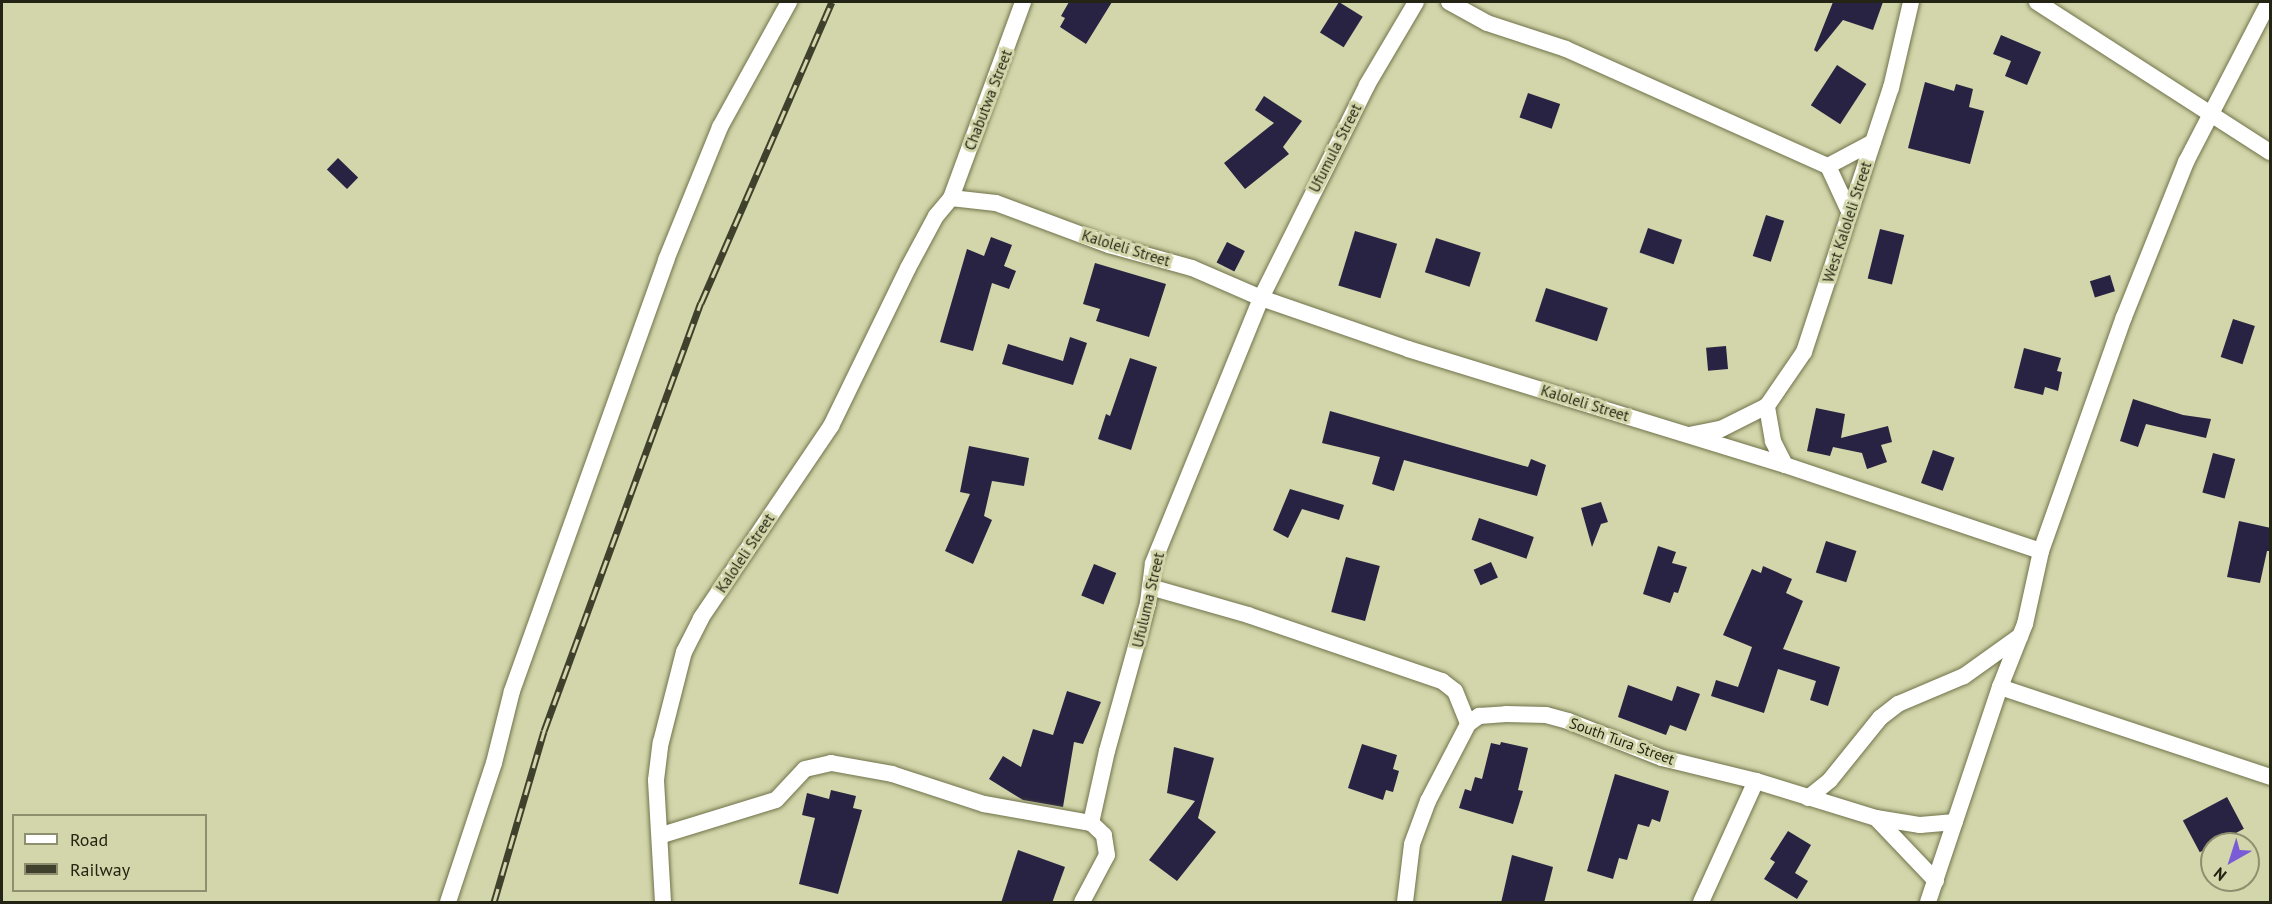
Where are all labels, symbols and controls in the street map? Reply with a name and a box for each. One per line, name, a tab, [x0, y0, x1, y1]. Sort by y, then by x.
street label: Chabutwa Street	[961, 47, 1015, 153]
street label: Ufumula Street	[1305, 101, 1365, 195]
street label: West Kaloleli Street	[1819, 159, 1875, 285]
street label: Kaloleli Street	[1080, 226, 1172, 270]
street label: Kaloleli Street	[1539, 381, 1631, 425]
street label: Kaloleli Street	[712, 510, 778, 596]
street label: Ufuluma Street	[1128, 551, 1168, 649]
street label: South Tura Street	[1567, 714, 1677, 768]
legend	[12, 814, 207, 892]
text: Road	[70, 828, 108, 851]
north arrow	[2200, 832, 2260, 892]
text: Railway	[70, 858, 130, 881]
text: N	[2210, 863, 2230, 886]

